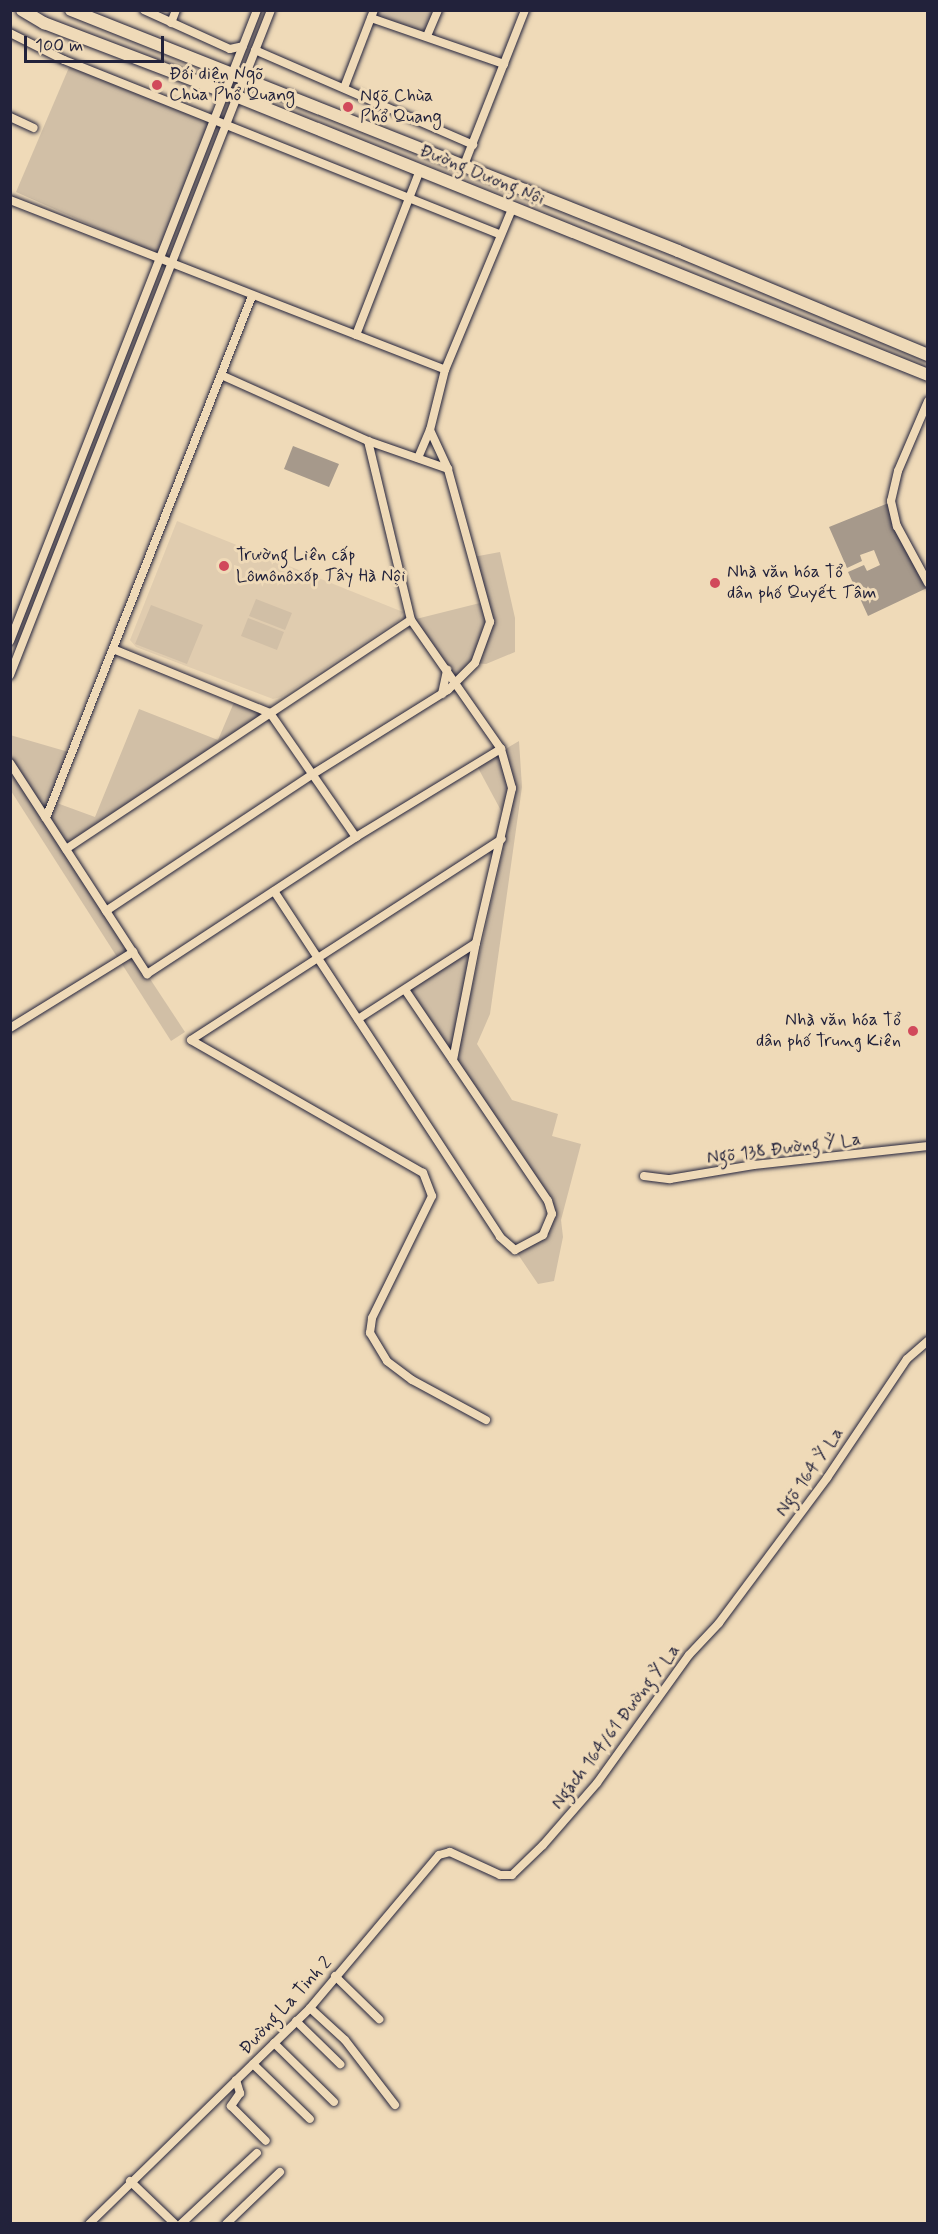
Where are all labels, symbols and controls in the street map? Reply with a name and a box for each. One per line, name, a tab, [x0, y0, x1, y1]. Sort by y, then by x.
scale bar	[27, 24, 166, 62]
text: 100 m	[35, 34, 83, 58]
place label: Đối diện Ngõ Chùa Phổ Quang	[169, 64, 295, 106]
marker: Đối diện Ngõ Chùa Phổ Quang	[150, 78, 164, 92]
place label: Ngõ Chùa Phổ Quang	[360, 86, 442, 128]
marker: Ngõ Chùa Phổ Quang	[341, 100, 355, 114]
street label: Đường Dương Nội	[416, 140, 548, 210]
place label: Trường Liên cấp Lômônôxốp Tây Hà Nội	[236, 545, 405, 588]
marker: Trường Liên cấp Lômônôxốp Tây Hà Nội	[217, 559, 231, 573]
place label: Nhà văn hóa Tổ dân phố Quyết Tâm	[727, 562, 875, 604]
marker: Nhà văn hóa Tổ dân phố Quyết Tâm	[708, 576, 722, 590]
place label: Nhà văn hóa Tổ dân phố Trung Kiên	[755, 1010, 901, 1052]
marker: Nhà văn hóa Tổ dân phố Trung Kiên	[906, 1024, 920, 1038]
street label: Ngõ 138 Đường Ỷ La	[706, 1129, 862, 1169]
street label: Ngõ 164 Ỷ La	[771, 1423, 849, 1521]
street label: Ngách 164/61 Đường Ỷ La	[547, 1640, 685, 1814]
street label: Đường La Tinh 2	[236, 1953, 336, 2059]

